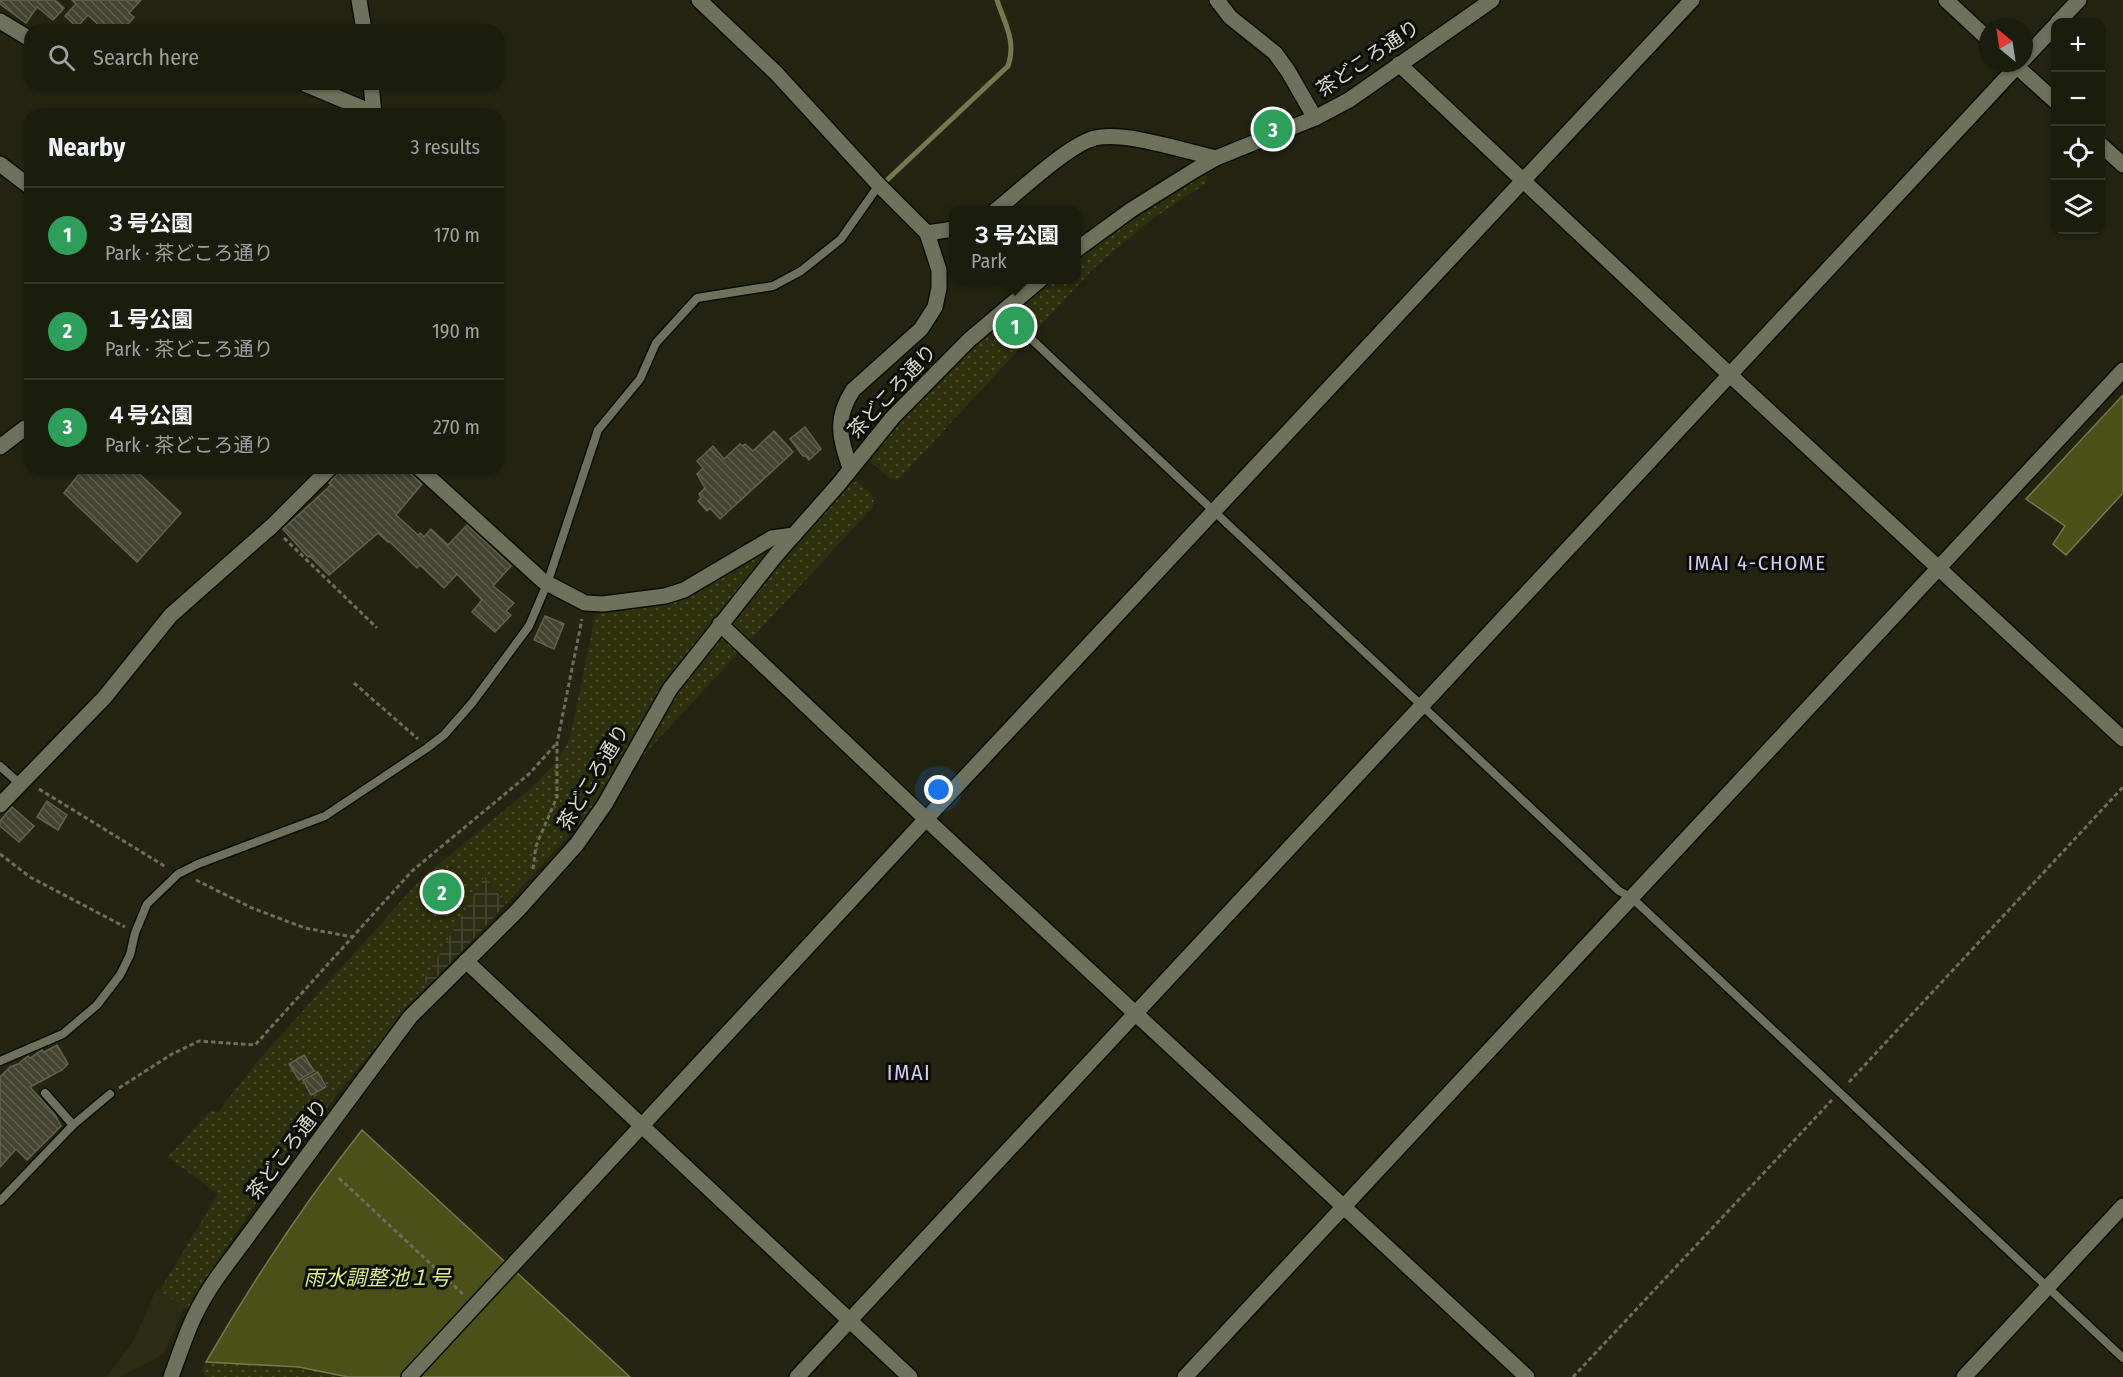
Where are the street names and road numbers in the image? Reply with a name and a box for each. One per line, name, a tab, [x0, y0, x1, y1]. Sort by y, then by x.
street label: 茶どころ通り	[1312, 15, 1424, 101]
street label: 茶どころ通り	[843, 339, 941, 443]
street label: 茶どころ通り	[552, 720, 634, 834]
street label: 茶どころ通り	[241, 1094, 333, 1204]

